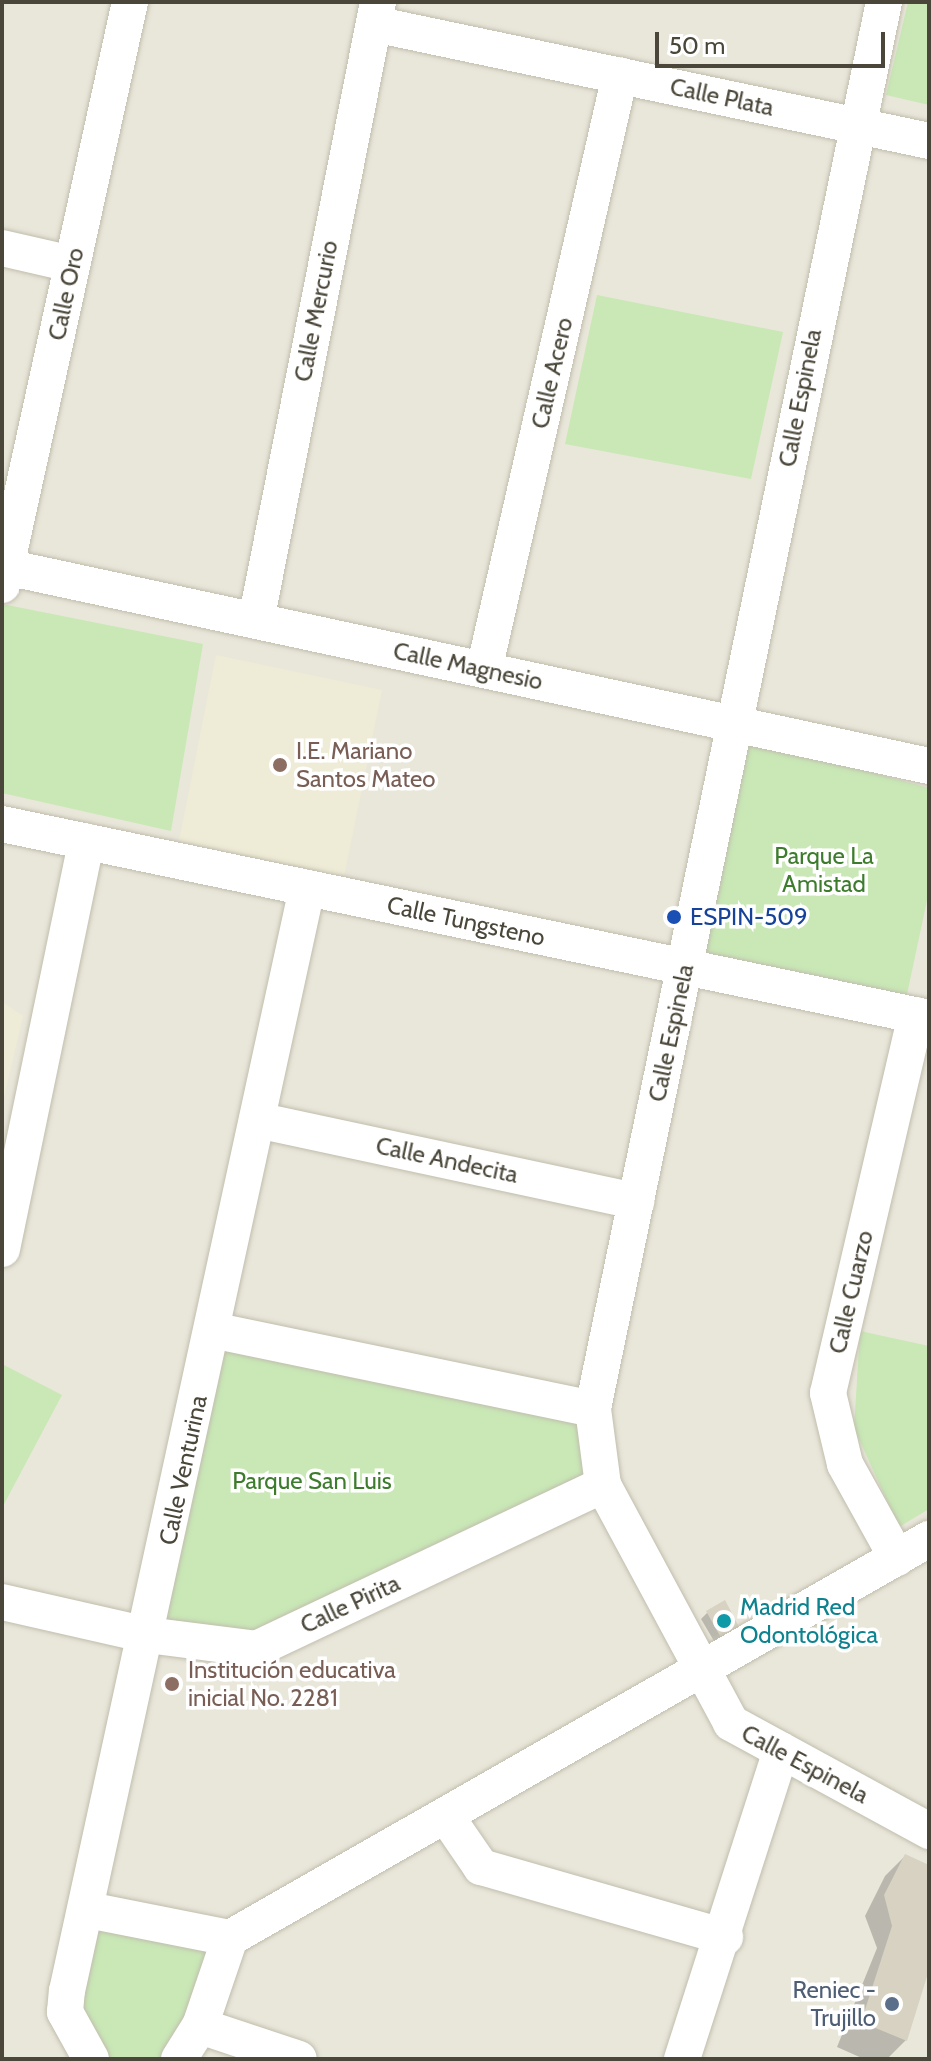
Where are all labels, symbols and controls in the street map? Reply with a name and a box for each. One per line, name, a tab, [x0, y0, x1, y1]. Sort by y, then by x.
scale bar	[659, 16, 889, 66]
text: 50 m	[669, 31, 725, 60]
street label: Calle Plata	[667, 72, 777, 122]
street label: Calle Mercurio	[288, 238, 344, 384]
street label: Calle Oro	[42, 245, 90, 343]
street label: Calle Acero	[525, 315, 579, 431]
street label: Calle Espinela	[773, 327, 827, 469]
street label: Calle Magnesio	[391, 636, 545, 696]
place label: I.E. Mariano Santos Mateo	[296, 737, 435, 793]
marker: I.E. Mariano Santos Mateo	[271, 756, 289, 774]
park label: Parque La Amistad	[774, 842, 874, 898]
street label: Calle Tungsteno	[384, 890, 548, 952]
place label: ESPIN-509	[690, 903, 808, 931]
marker: ESPIN-509	[665, 908, 683, 926]
street label: Calle Espinela	[642, 962, 700, 1104]
street label: Calle Andecita	[373, 1131, 521, 1189]
street label: Calle Cuarzo	[823, 1228, 879, 1356]
street label: Calle Venturina	[153, 1393, 213, 1547]
park label: Parque San Luis	[232, 1467, 392, 1495]
street label: Calle Pirita	[296, 1569, 404, 1639]
place label: Madrid Red Odontológica	[740, 1593, 878, 1649]
marker: Madrid Red Odontológica	[715, 1612, 733, 1630]
place label: Institución educativa inicial No. 2281	[188, 1656, 396, 1712]
marker: Institución educativa inicial No. 2281	[163, 1675, 181, 1693]
street label: Calle Espinela	[737, 1719, 873, 1809]
place label: Reniec - Trujillo	[792, 1976, 876, 2032]
marker: Reniec - Trujillo	[883, 1995, 901, 2013]

